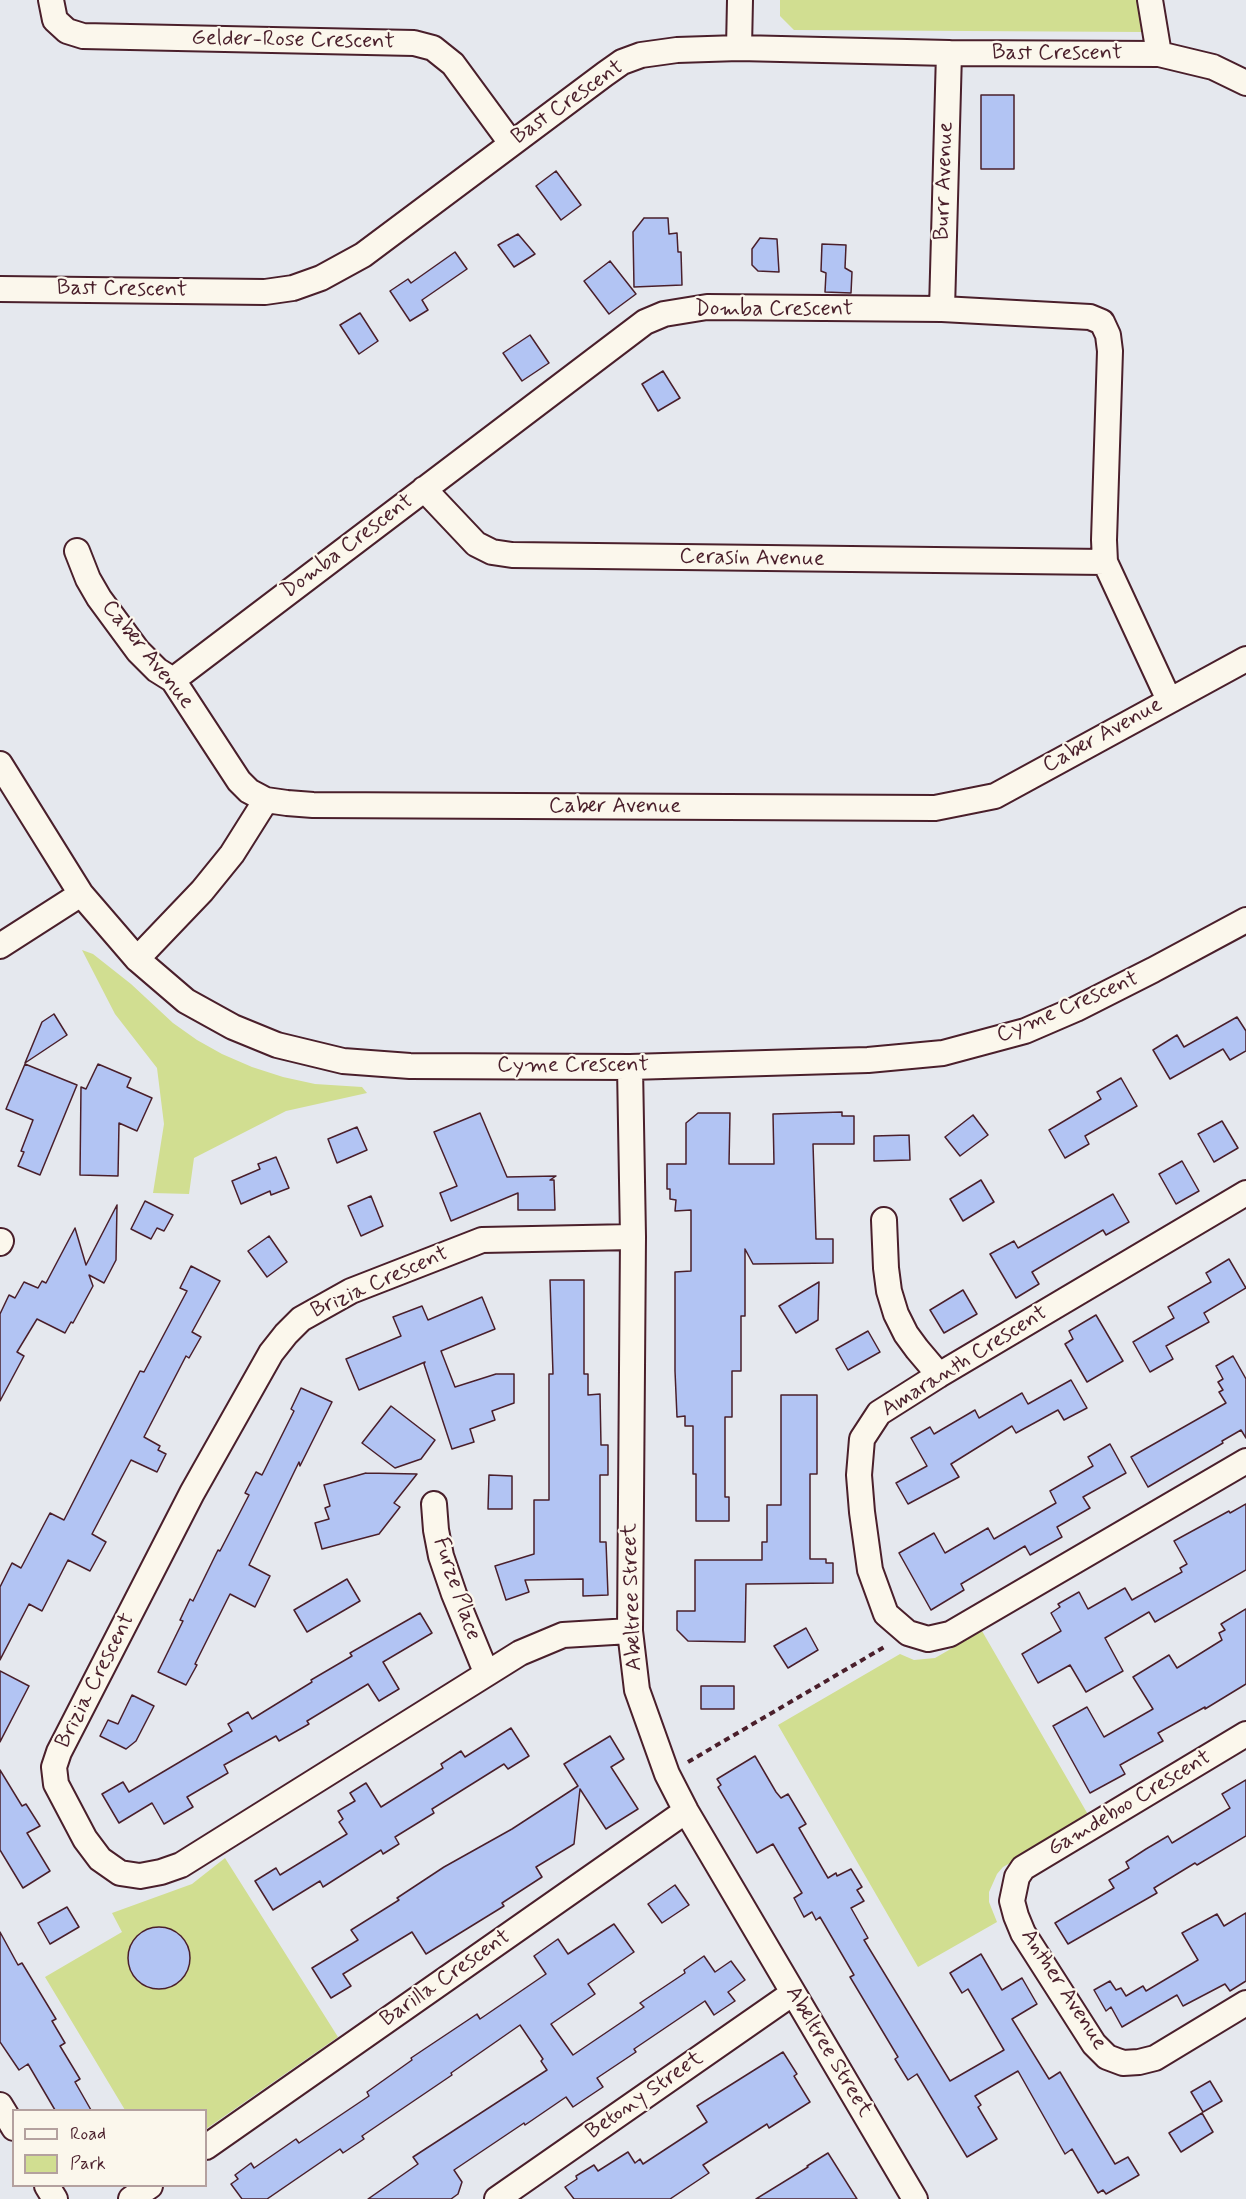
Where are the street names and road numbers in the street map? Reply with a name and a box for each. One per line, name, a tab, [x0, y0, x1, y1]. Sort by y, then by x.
street label: Gelder-Rose Crescent	[191, 26, 395, 56]
street label: Bast Crescent	[992, 41, 1122, 67]
street label: Bast Crescent	[507, 55, 629, 151]
street label: Burr Avenue	[930, 121, 960, 241]
street label: Bast Crescent	[56, 276, 188, 304]
street label: Domba Crescent	[695, 297, 853, 323]
street label: Domba Crescent	[277, 489, 419, 605]
street label: Cerasin Avenue	[679, 545, 825, 573]
street label: Caber Avenue	[95, 595, 199, 715]
street label: Caber Avenue	[1039, 692, 1167, 780]
street label: Caber Avenue	[549, 794, 681, 820]
street label: Cyme Crescent	[993, 966, 1143, 1050]
street label: Cyme Crescent	[497, 1053, 649, 1079]
street label: Brizia Crescent	[307, 1241, 453, 1325]
street label: Amaranth Crescent	[877, 1300, 1053, 1424]
street label: Abeltree Street	[617, 1523, 649, 1671]
street label: Furze Place	[426, 1534, 486, 1644]
street label: Brizia Crescent	[51, 1609, 141, 1753]
street label: Gamdeboo Crescent	[1044, 1745, 1216, 1863]
street label: Barilla Crescent	[376, 1924, 516, 2034]
street label: Anther Avenue	[1014, 1925, 1112, 2055]
street label: Abeltree Street	[779, 1982, 877, 2122]
street label: Betony Street	[581, 2046, 709, 2146]

